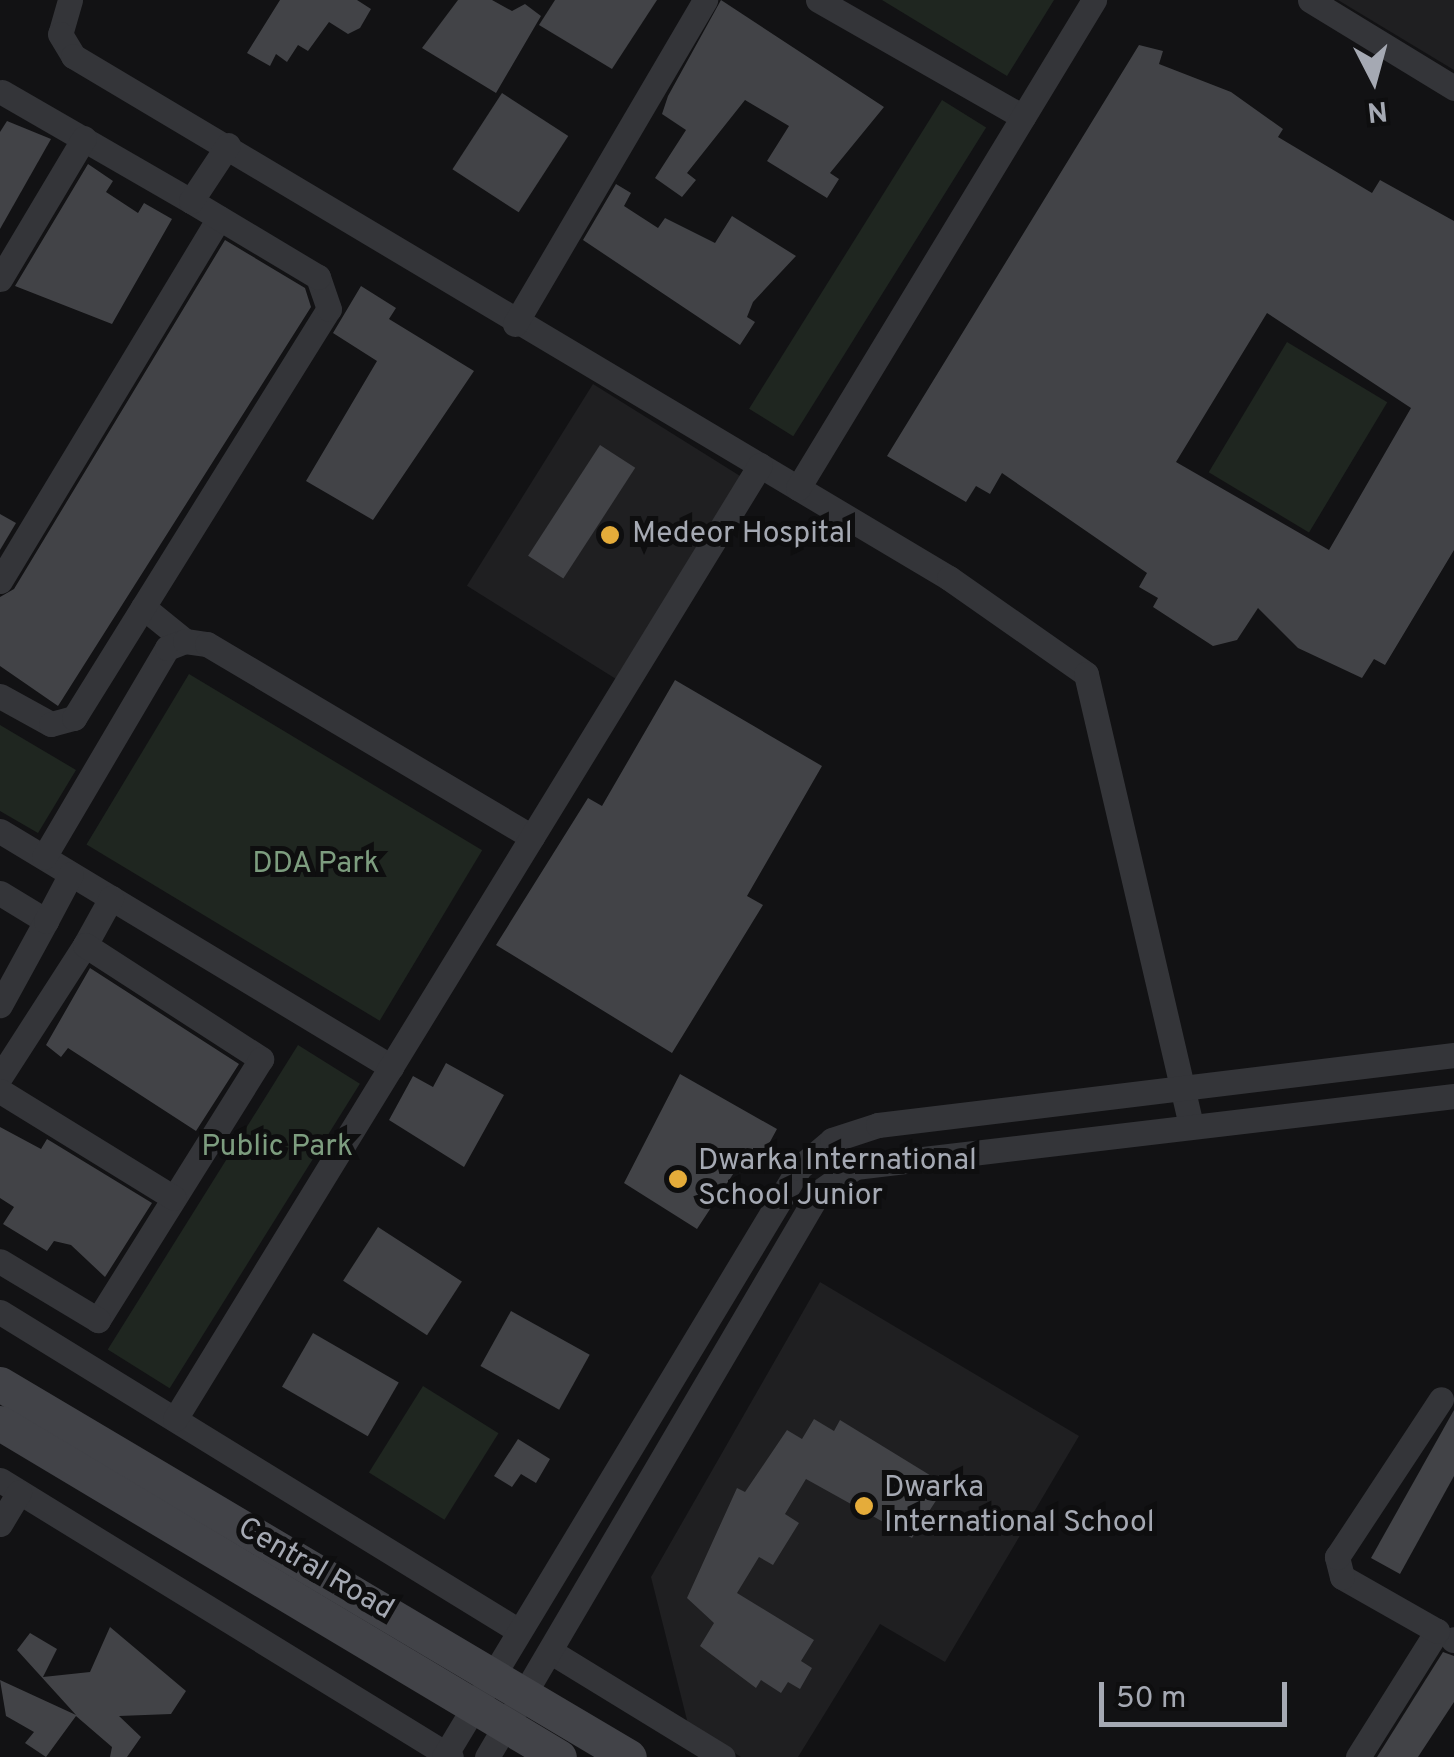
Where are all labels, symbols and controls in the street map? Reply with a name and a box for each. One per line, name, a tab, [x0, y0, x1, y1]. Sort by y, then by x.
north arrow	[1324, 30, 1424, 130]
text: N	[1365, 91, 1389, 129]
place label: Medeor Hospital	[632, 517, 853, 553]
marker: Medeor Hospital	[597, 522, 623, 548]
park label: DDA Park	[252, 847, 380, 883]
park label: Public Park	[201, 1130, 353, 1166]
place label: Dwarka International School Junior	[698, 1144, 977, 1214]
marker: Dwarka International School Junior	[667, 1168, 689, 1190]
place label: Dwarka International School	[884, 1471, 1155, 1542]
marker: Dwarka International School	[853, 1495, 875, 1517]
street label: Central Road	[231, 1511, 399, 1629]
scale bar	[1104, 1662, 1292, 1724]
text: 50 m	[1116, 1681, 1186, 1718]

